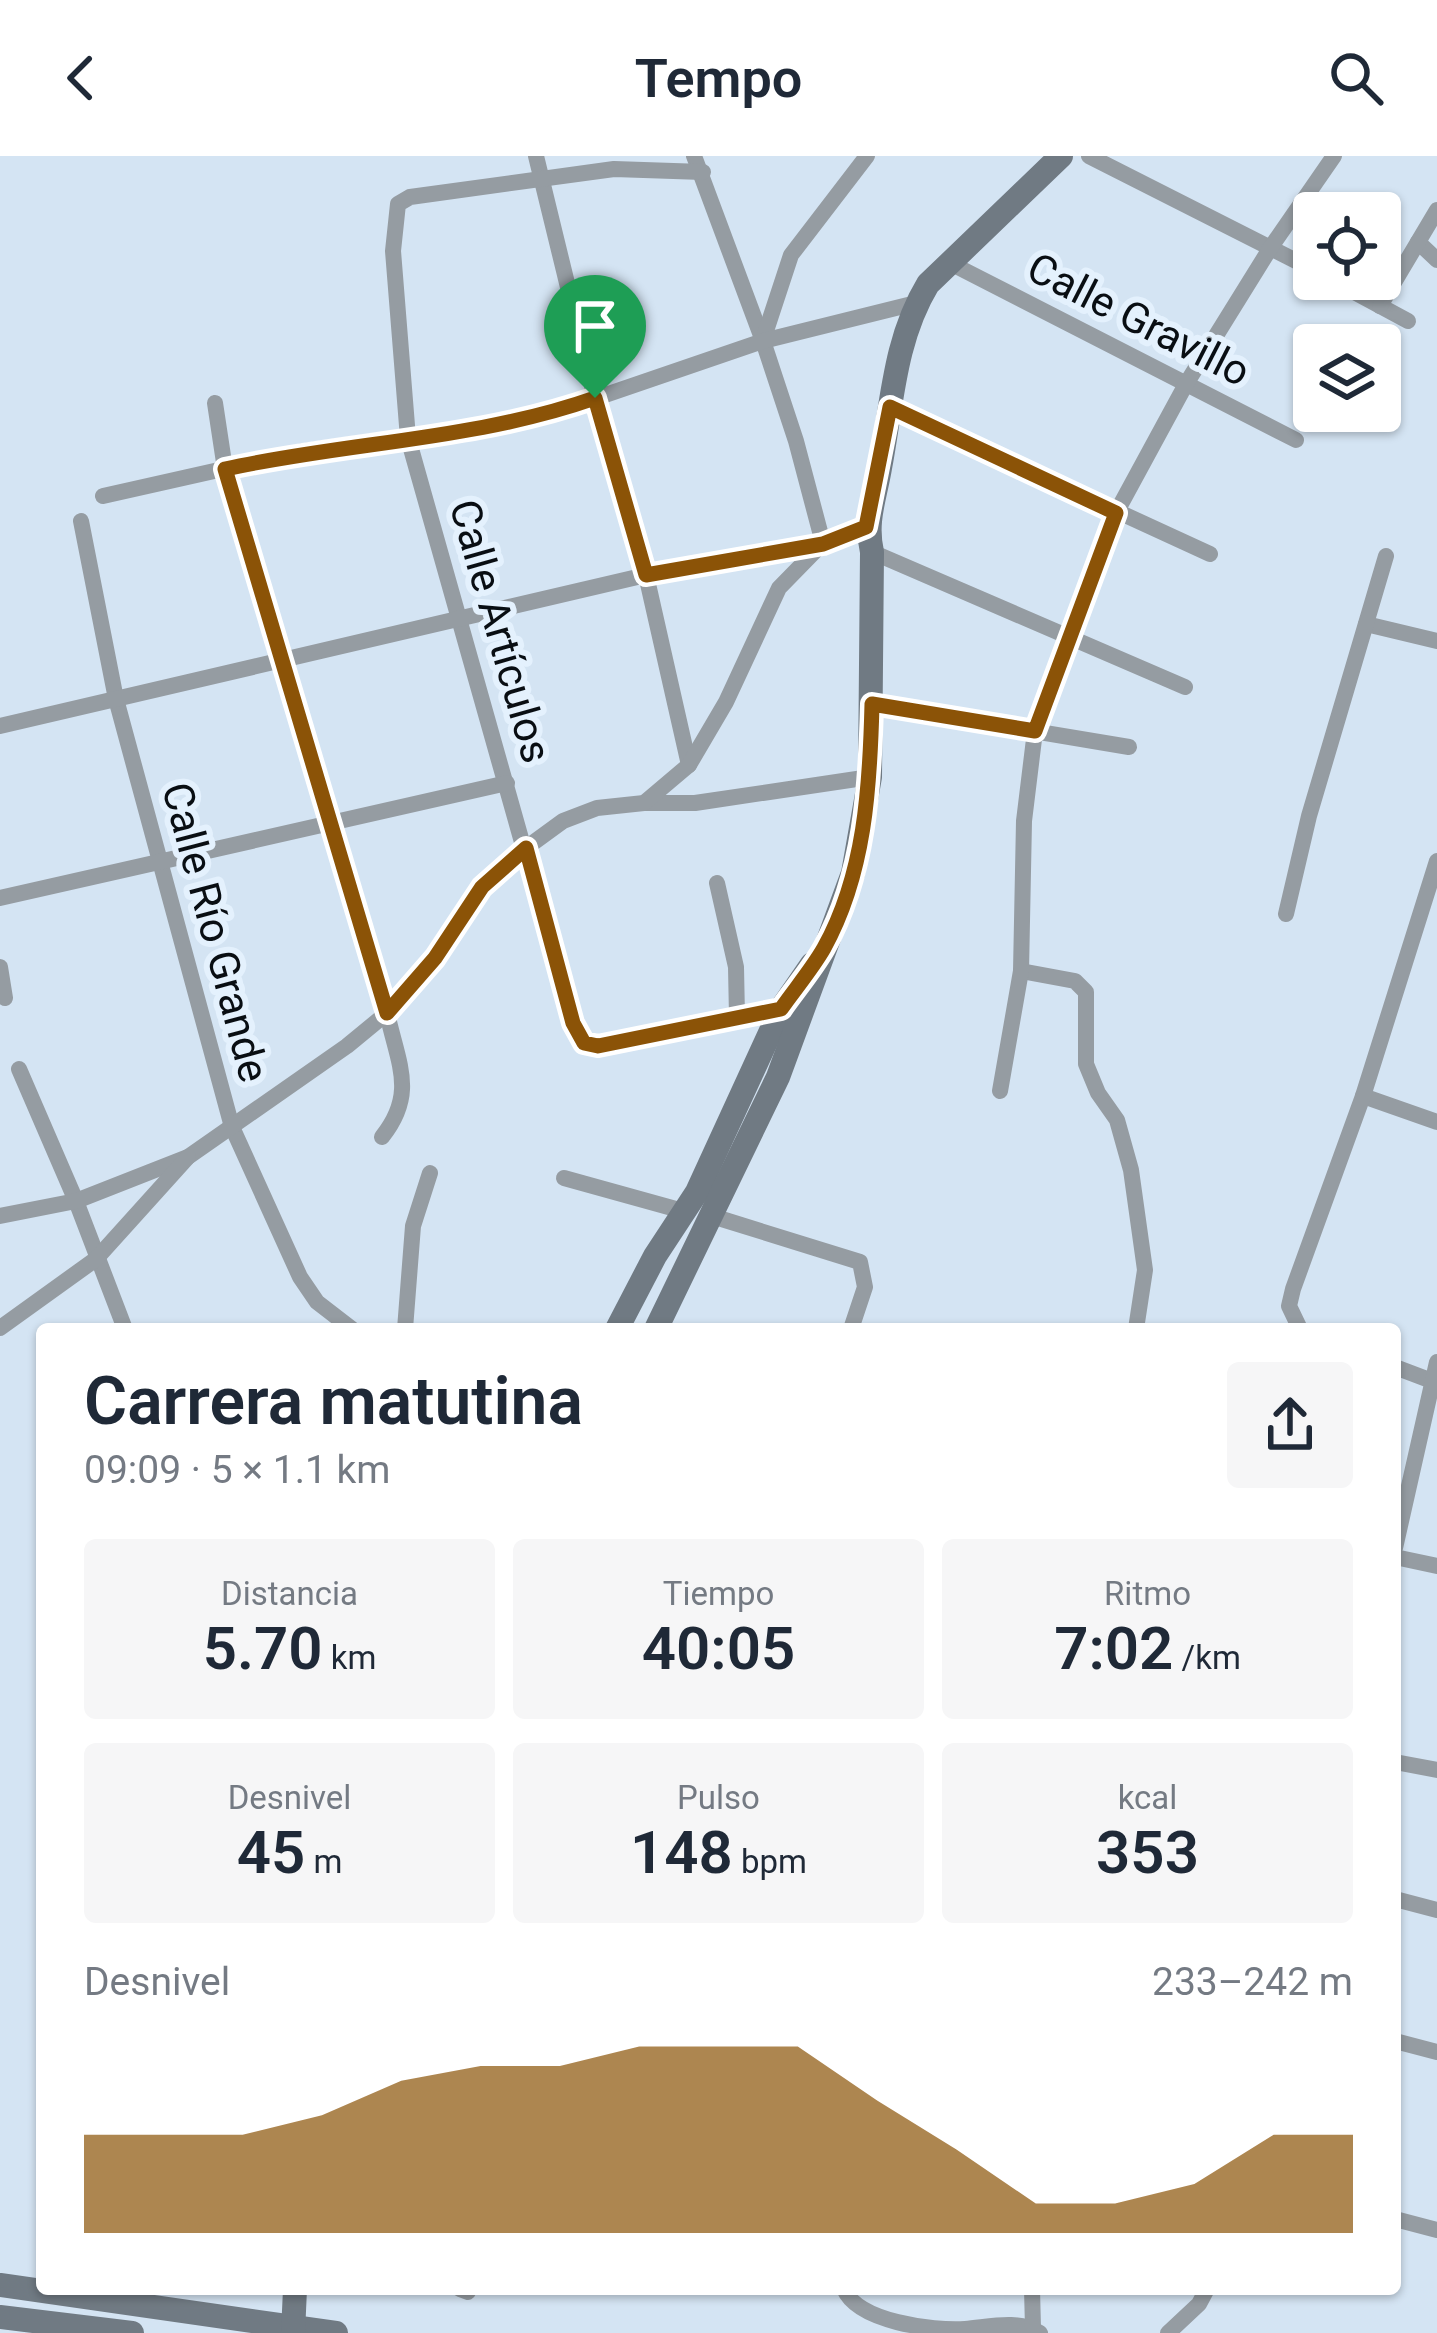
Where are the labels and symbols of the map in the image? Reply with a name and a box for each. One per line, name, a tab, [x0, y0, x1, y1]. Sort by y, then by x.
street label: Calle Gravillo	[1019, 243, 1258, 396]
pin	[544, 275, 646, 398]
street label: Calle Artículos	[440, 494, 561, 768]
street label: Calle Río Grande	[152, 777, 279, 1087]

